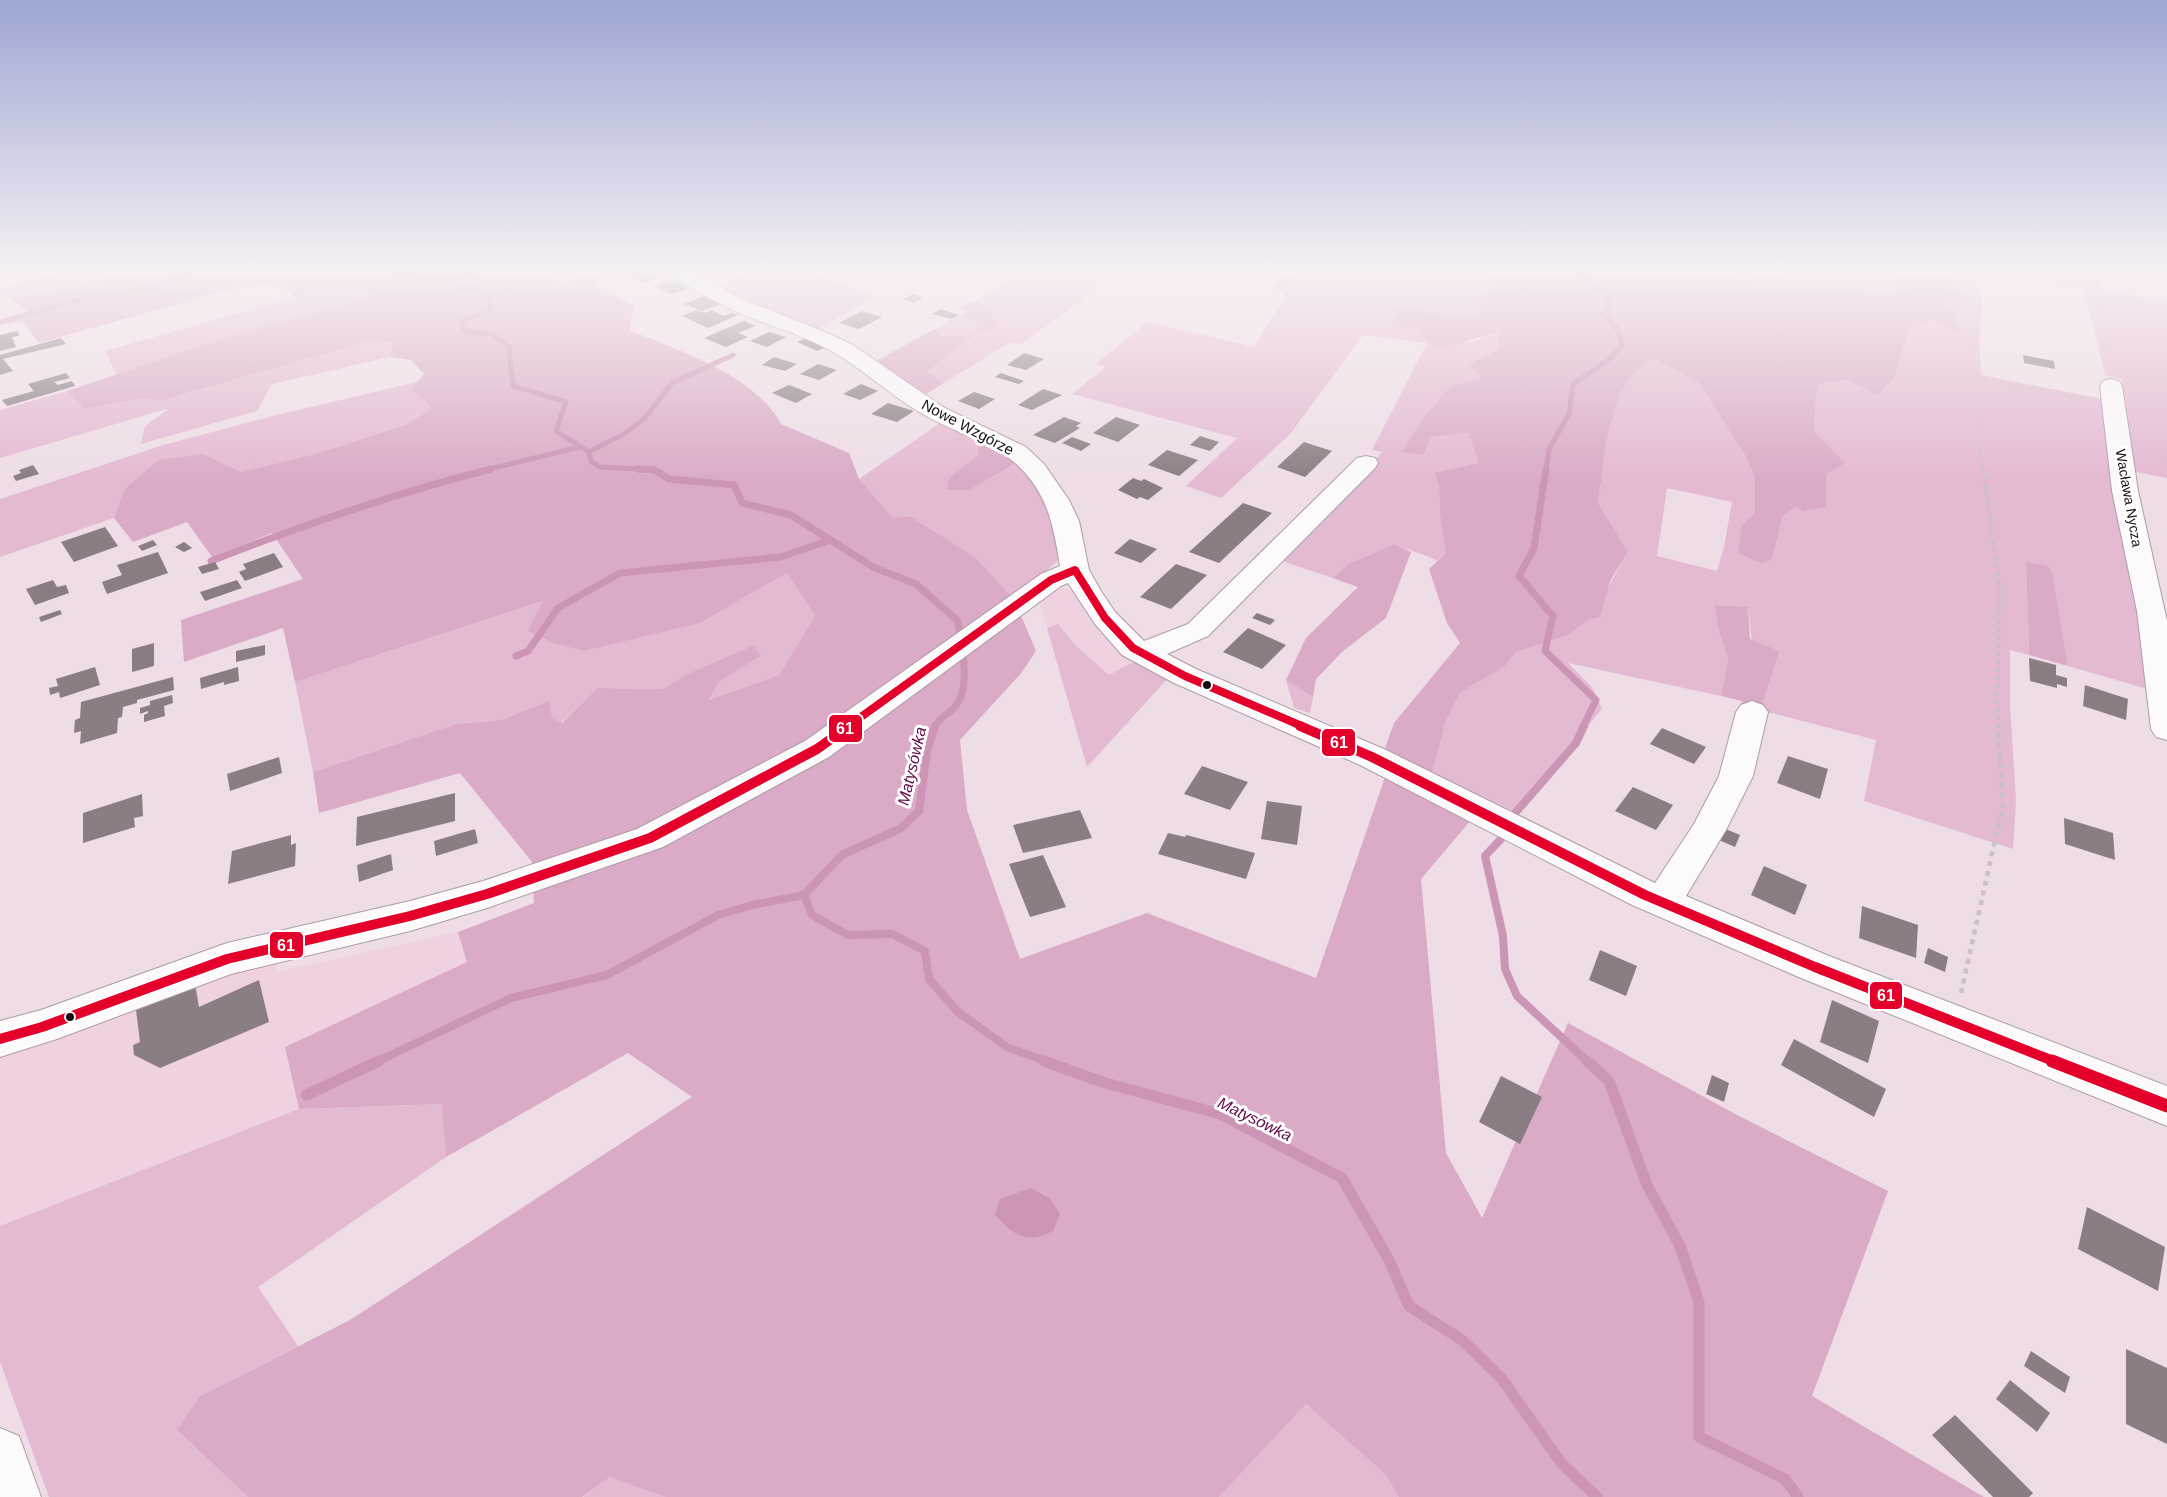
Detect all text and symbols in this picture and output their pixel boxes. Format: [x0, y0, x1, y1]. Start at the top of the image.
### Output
street label: Nowe Wzgórze [919, 396, 1017, 458]
street label: Wacława Nycza [2113, 448, 2146, 548]
unlabelled marker [1201, 679, 1213, 691]
line badge: 61 [828, 714, 863, 743]
text: 61 [836, 720, 854, 737]
water label: Matysówka [895, 725, 929, 807]
line badge: 61 [1321, 728, 1356, 757]
text: 61 [1330, 734, 1348, 751]
line badge: 61 [269, 931, 304, 959]
text: 61 [277, 937, 295, 954]
line badge: 61 [1869, 981, 1903, 1010]
text: 61 [1877, 987, 1895, 1004]
unlabelled marker [64, 1011, 76, 1023]
water label: Matysówka [1215, 1094, 1295, 1144]

